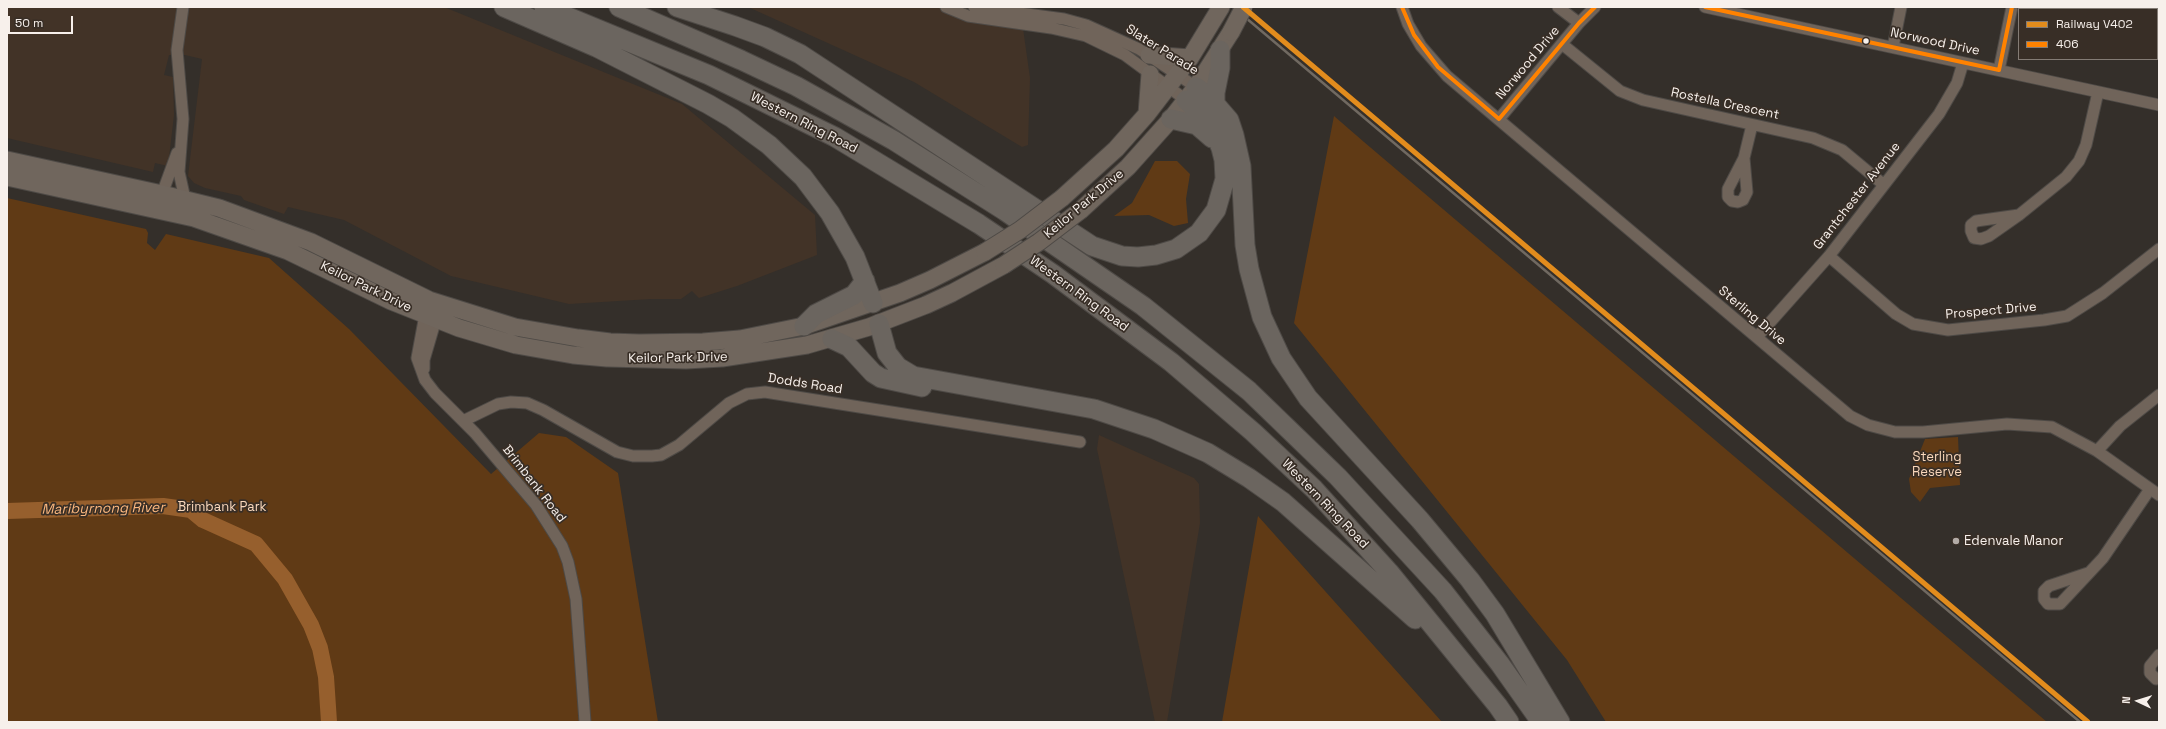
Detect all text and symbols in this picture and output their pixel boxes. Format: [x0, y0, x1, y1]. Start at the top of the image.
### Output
scale bar [10, 8, 75, 34]
legend [2018, 8, 2158, 60]
text: 50 m [15, 15, 43, 31]
text: Railway V402 [2056, 16, 2133, 32]
street label: Slater Parade [1123, 21, 1201, 79]
street label: Norwood Drive [1493, 23, 1563, 103]
street label: Norwood Drive [1889, 25, 1981, 59]
unlabelled marker [1861, 36, 1871, 46]
text: 406 [2056, 36, 2079, 52]
street label: Rostella Crescent [1669, 85, 1781, 123]
street label: Western Ring Road [748, 89, 860, 157]
street label: Grantchester Avenue [1810, 139, 1904, 253]
street label: Keilor Park Drive [1041, 166, 1127, 242]
street label: Western Ring Road [1027, 253, 1131, 335]
street label: Keilor Park Drive [318, 258, 414, 316]
street label: Sterling Drive [1715, 283, 1789, 349]
street label: Prospect Drive [1945, 299, 2037, 323]
street label: Keilor Park Drive [628, 349, 728, 367]
street label: Dodds Road [766, 370, 844, 398]
street label: Brimbank Road [499, 442, 569, 526]
park label: Sterling Reserve [1912, 449, 1962, 480]
street label: Western Ring Road [1278, 456, 1372, 552]
park label: Brimbank Park [177, 499, 267, 515]
water label: Maribyrnong River [41, 500, 165, 518]
place label: Edenvale Manor [1964, 533, 2063, 549]
marker: Edenvale Manor [1951, 536, 1961, 546]
north arrow [2118, 681, 2158, 721]
text: N [2119, 696, 2133, 704]

